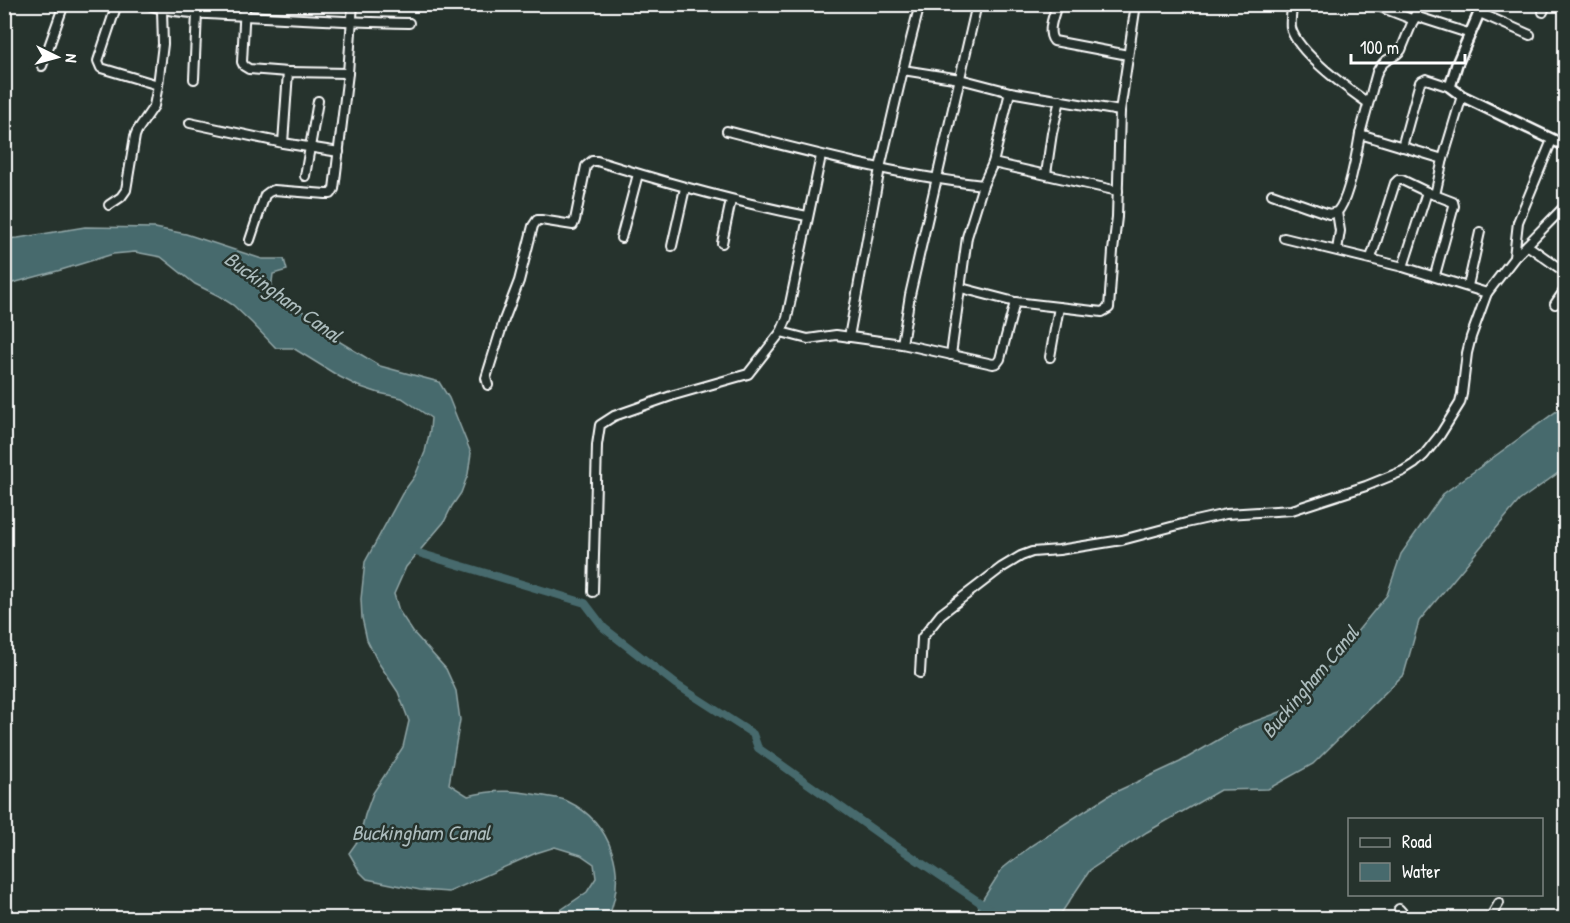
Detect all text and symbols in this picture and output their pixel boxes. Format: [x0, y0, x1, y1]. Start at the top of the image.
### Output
north arrow [27, 27, 87, 87]
scale bar [1351, 27, 1465, 65]
text: 100 m [1360, 35, 1399, 60]
text: N [61, 53, 83, 64]
water label: Buckingham Canal [219, 244, 349, 350]
water label: Buckingham Canal [1254, 618, 1366, 744]
water label: Buckingham Canal [352, 818, 492, 847]
legend [1348, 818, 1543, 896]
text: Road [1402, 829, 1432, 854]
text: Water [1402, 859, 1440, 884]

